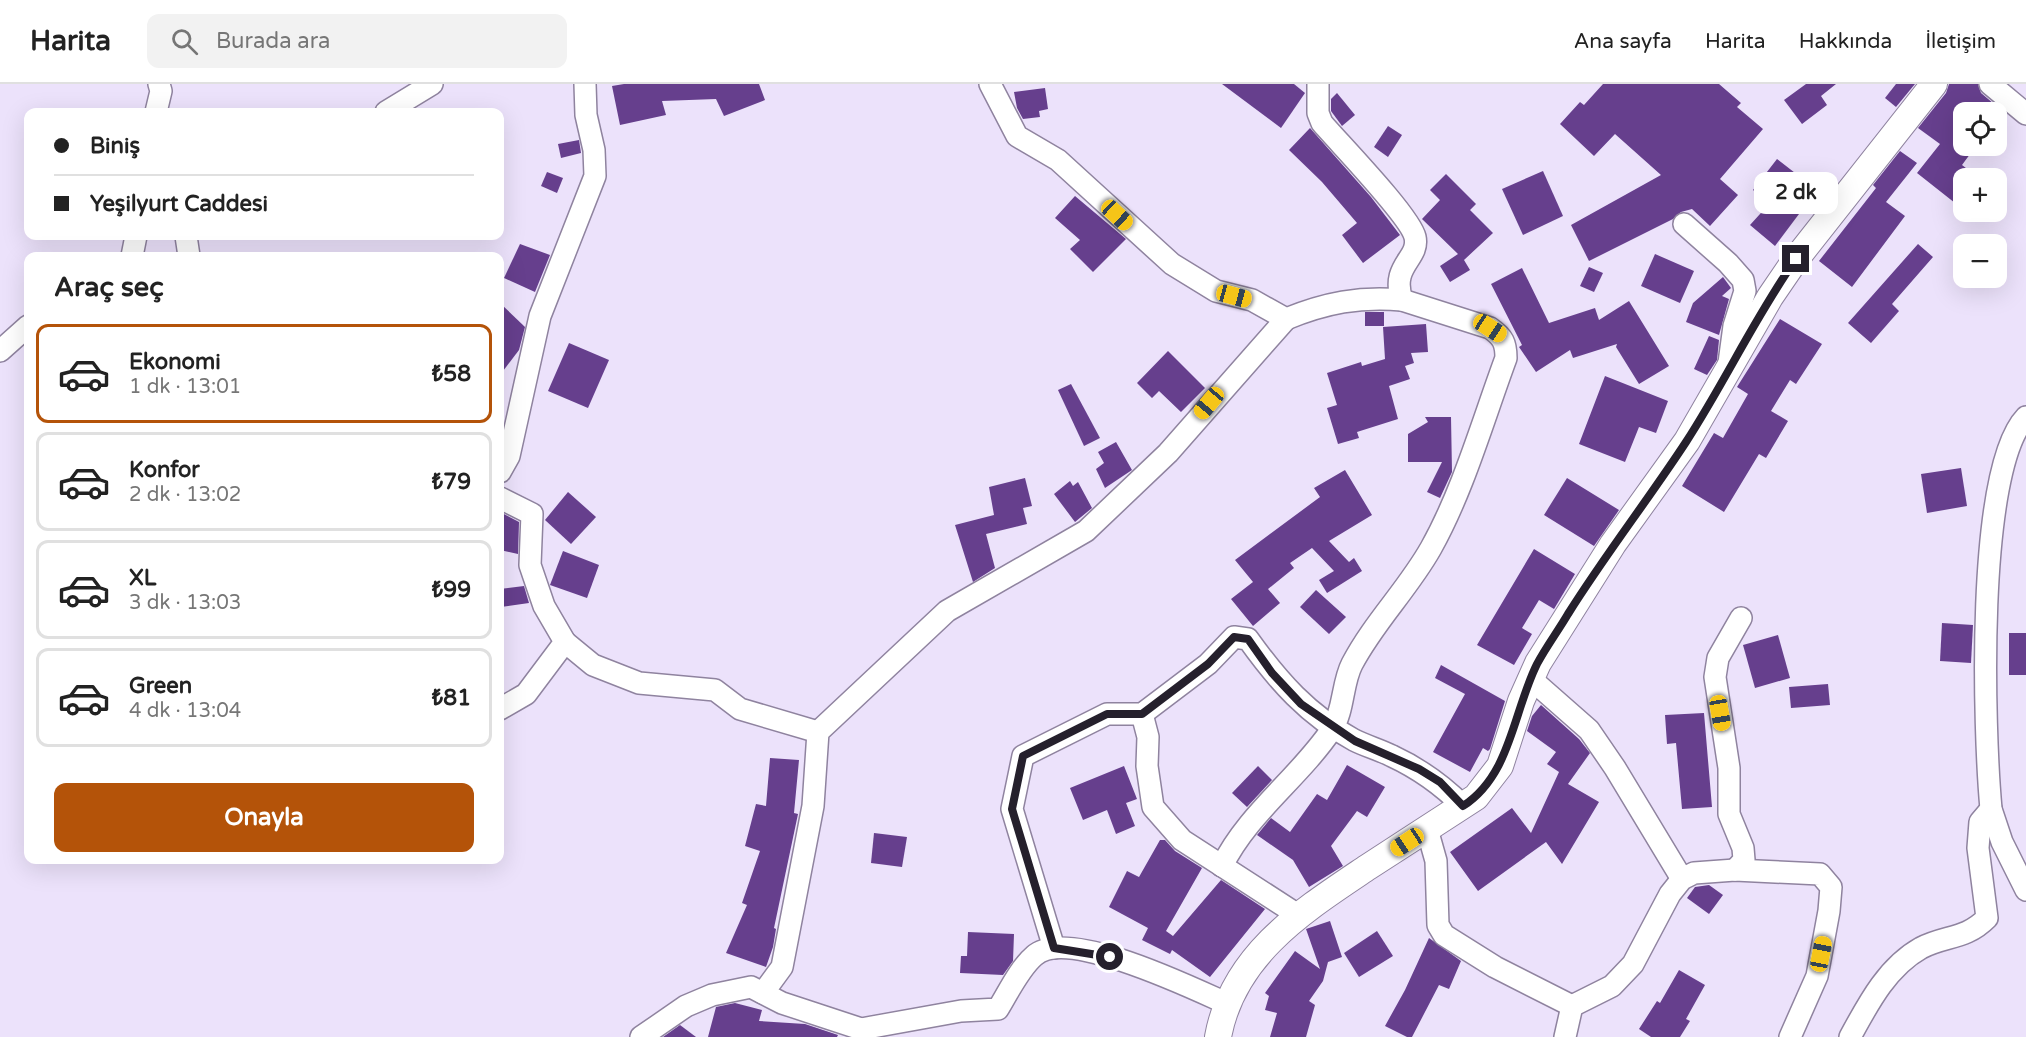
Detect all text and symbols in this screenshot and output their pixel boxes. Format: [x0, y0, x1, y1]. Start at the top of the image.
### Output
search box [147, 14, 567, 68]
text: Harita [30, 24, 111, 58]
icon: search [168, 25, 201, 58]
text: Burada ara [216, 28, 330, 54]
text: Ana sayfa [1574, 29, 1672, 54]
text: Harita [1705, 29, 1766, 54]
text: Hakkında [1799, 29, 1892, 54]
text: İletişim [1925, 29, 1996, 54]
map controls [1953, 102, 2007, 288]
button: locate [1953, 102, 2007, 156]
text: Biniş [90, 133, 140, 159]
button: + [1953, 168, 2007, 222]
callout: 2 dk [1754, 172, 1838, 214]
text: 2 dk [1775, 181, 1817, 205]
text: Yeşilyurt Caddesi [90, 191, 268, 217]
car [1098, 196, 1136, 234]
button: − [1953, 234, 2007, 288]
route end [1782, 245, 1809, 272]
text: Araç seç [54, 271, 164, 304]
car [1214, 283, 1254, 309]
car [1470, 311, 1510, 345]
icon: car [57, 347, 111, 401]
text: Ekonomi [129, 349, 221, 375]
text: ₺58 [432, 361, 471, 387]
text: 1 dk · 13:01 [129, 375, 241, 399]
car [1191, 383, 1227, 423]
icon: car [57, 455, 111, 509]
text: Konfor [129, 457, 200, 483]
text: ₺79 [432, 469, 471, 495]
text: 2 dk · 13:02 [129, 483, 241, 507]
icon: car [57, 563, 111, 617]
text: XL [129, 565, 156, 591]
text: ₺99 [432, 577, 471, 603]
text: 3 dk · 13:03 [129, 591, 241, 615]
icon: car [57, 671, 111, 725]
text: Green [129, 673, 192, 699]
text: ₺81 [432, 685, 471, 711]
car [1708, 694, 1732, 732]
text: 4 dk · 13:04 [129, 699, 241, 723]
button: Onayla [54, 783, 474, 852]
car [1387, 825, 1427, 859]
car [1809, 935, 1833, 973]
route start [1096, 943, 1123, 970]

